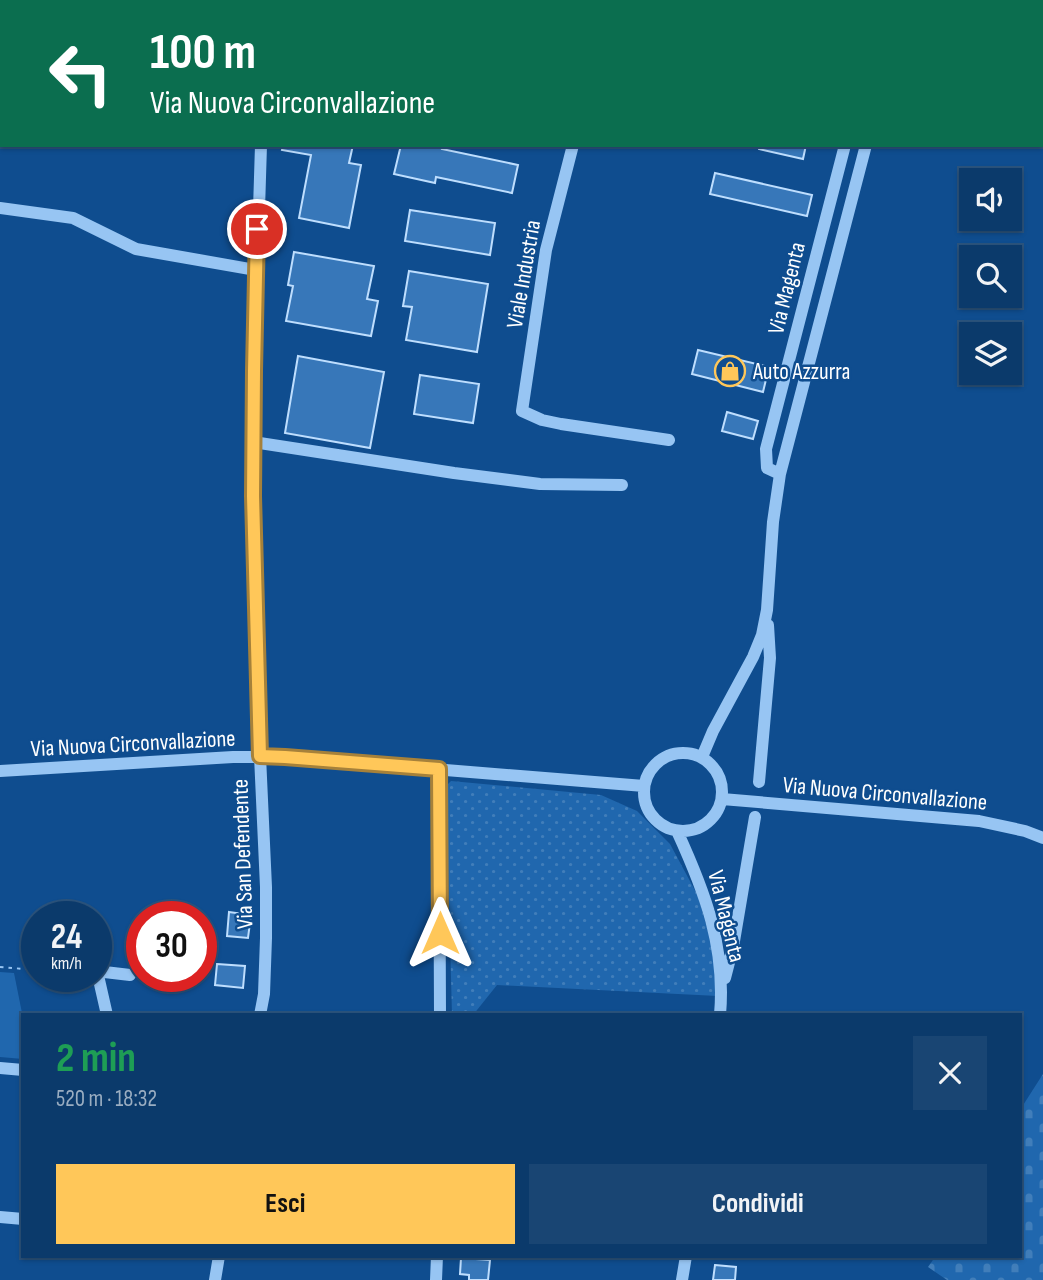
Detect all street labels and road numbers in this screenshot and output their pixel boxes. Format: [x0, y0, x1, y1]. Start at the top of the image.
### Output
street label: Viale Industria [501, 218, 547, 330]
street label: Via Magenta [762, 239, 812, 337]
street label: Via Nuova Circonvallazione [30, 725, 236, 763]
street label: Via Nuova Circonvallazione [782, 771, 988, 817]
street label: Via San Defendente [226, 778, 260, 929]
street label: Via Magenta [701, 867, 751, 965]

